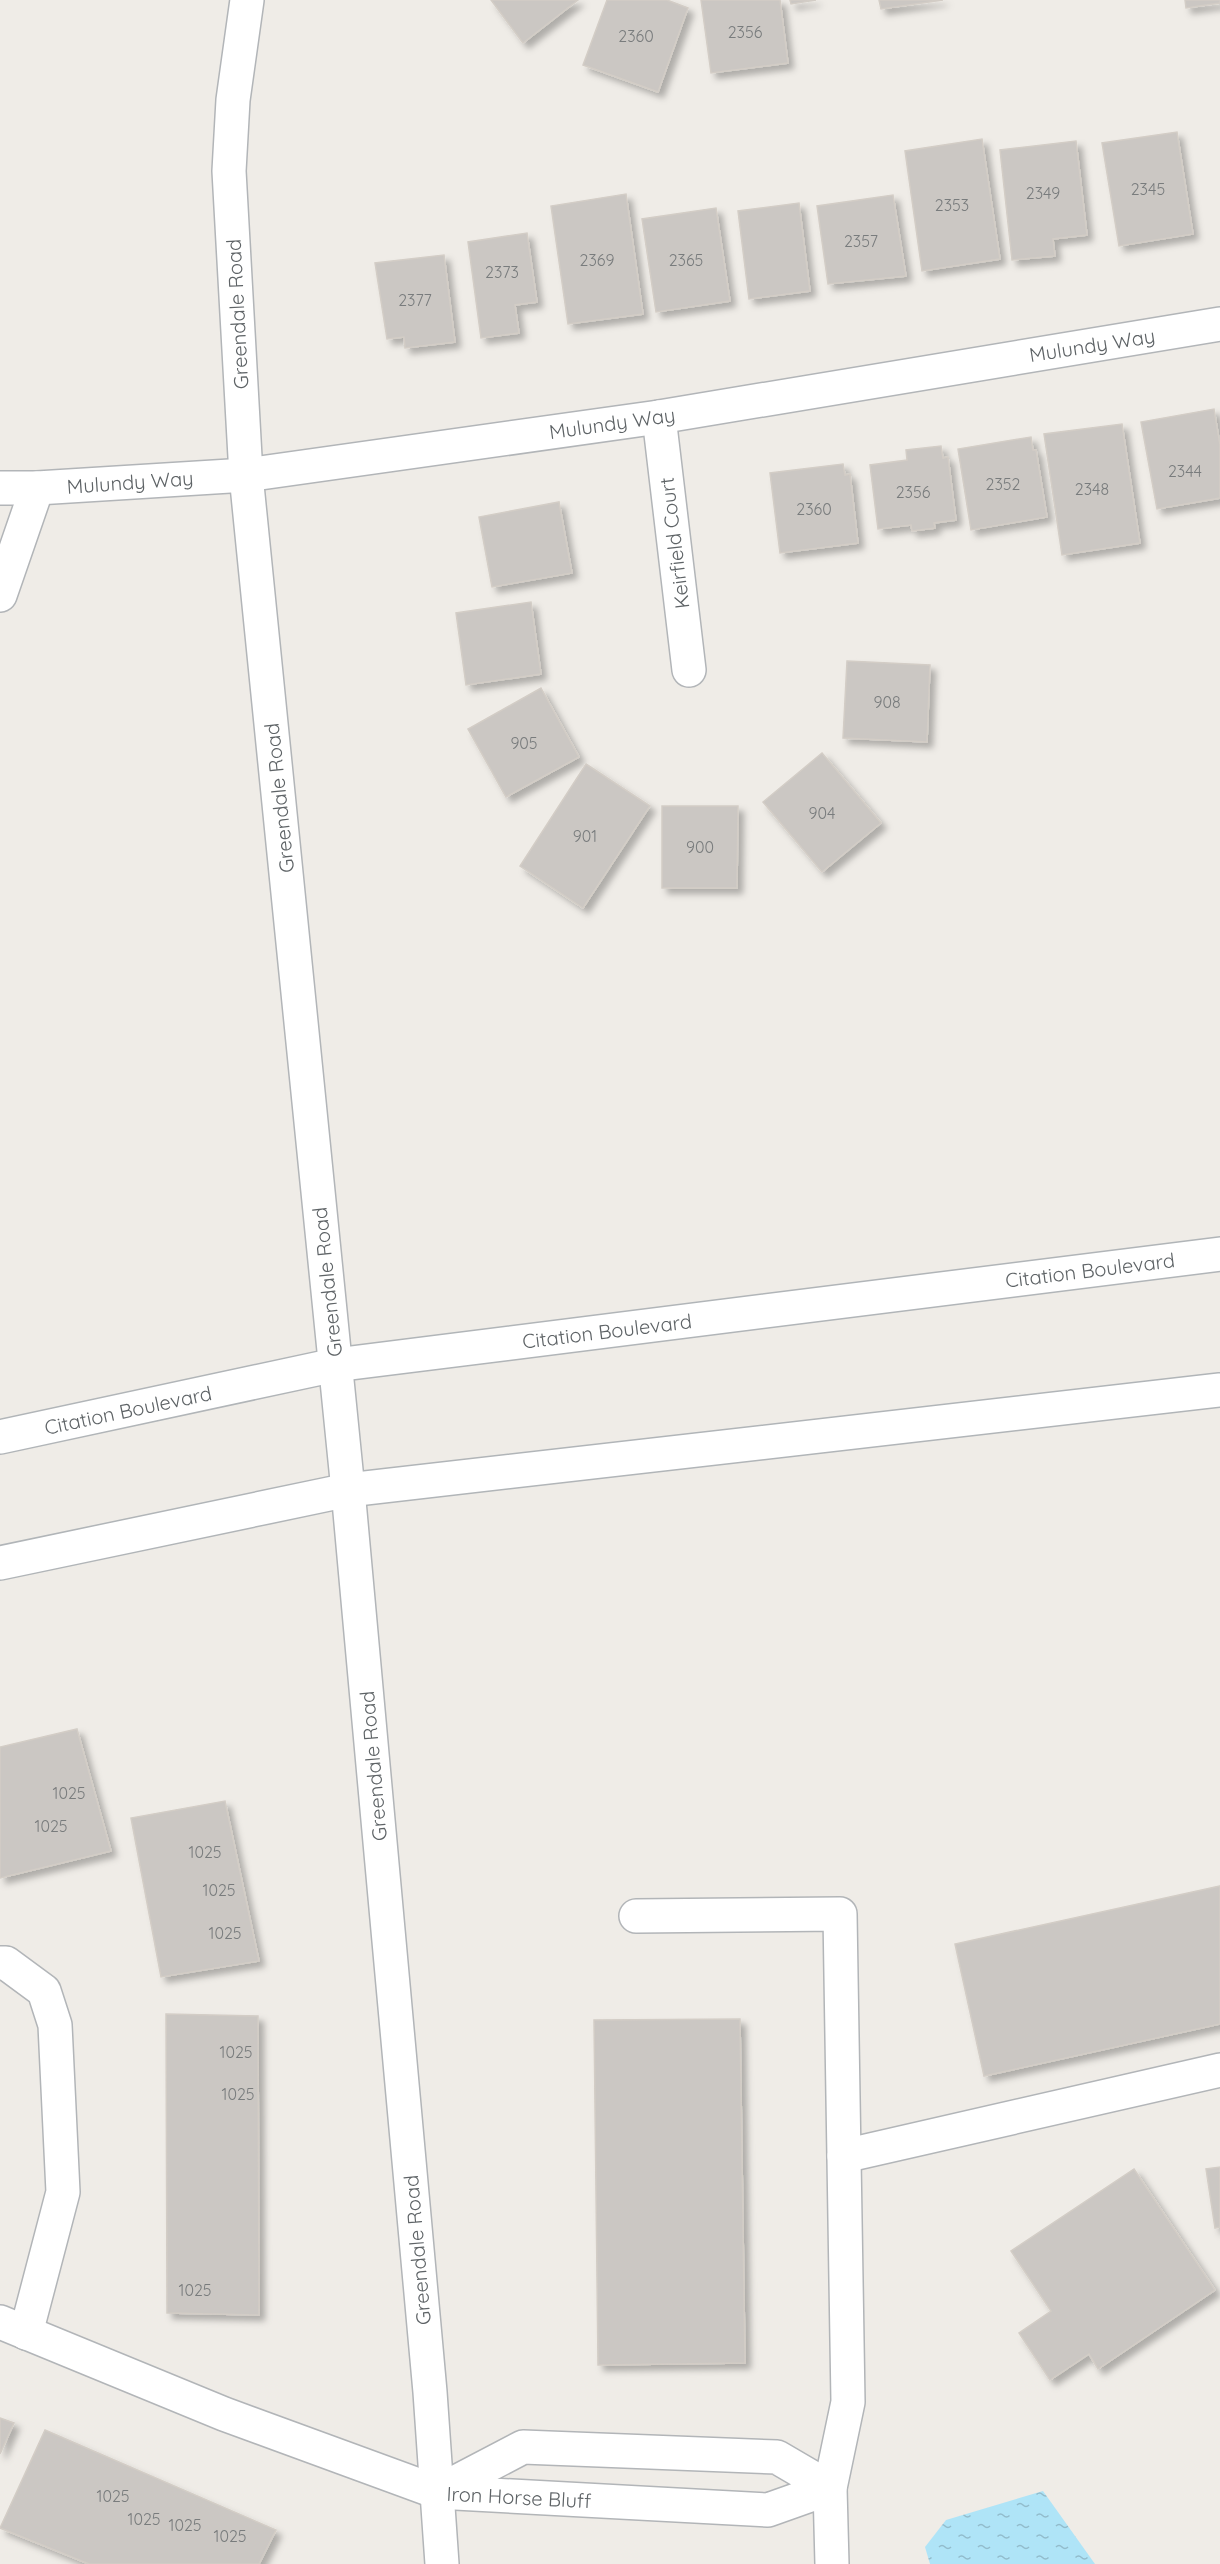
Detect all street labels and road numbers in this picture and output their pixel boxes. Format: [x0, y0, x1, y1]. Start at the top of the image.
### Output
street label: Greendale Road [221, 238, 253, 390]
street label: Mulundy Way [1027, 323, 1157, 367]
street label: Mulundy Way [547, 402, 677, 444]
street label: Mulundy Way [66, 465, 194, 499]
street label: Keirfield Court [654, 476, 694, 610]
street label: Greendale Road [259, 722, 299, 874]
street label: Greendale Road [307, 1206, 347, 1358]
street label: Citation Boulevard [1004, 1247, 1176, 1293]
street label: Citation Boulevard [521, 1308, 693, 1354]
street label: Citation Boulevard [42, 1380, 214, 1440]
street label: Greendale Road [354, 1690, 392, 1842]
street label: Greendale Road [398, 2174, 436, 2326]
street label: Iron Horse Bluff [446, 2481, 592, 2513]

